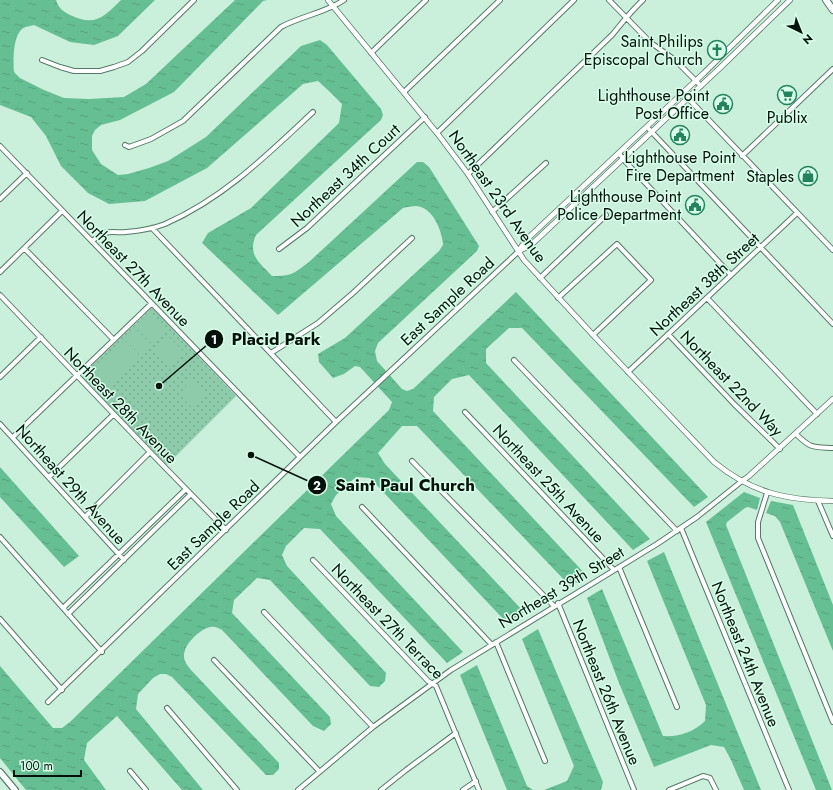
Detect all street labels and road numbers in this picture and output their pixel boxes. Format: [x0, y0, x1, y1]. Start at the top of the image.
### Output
street label: Northeast 34th Court [285, 118, 405, 232]
street label: Northeast 23rd Avenue [443, 125, 552, 267]
street label: Northeast 27th Avenue [72, 205, 195, 332]
street label: Northeast 38th Street [644, 227, 764, 341]
street label: East Sample Road [395, 252, 499, 351]
street label: Northeast 22nd Way [675, 325, 789, 442]
street label: Northeast 28th Avenue [59, 342, 183, 469]
street label: Northeast 29th Avenue [10, 419, 131, 550]
street label: Northeast 25th Avenue [487, 419, 610, 548]
street label: East Sample Road [162, 475, 265, 576]
street label: Northeast 39th Street [494, 541, 629, 634]
street label: Northeast 27th Terrace [326, 558, 449, 684]
street label: Northeast 24th Avenue [706, 578, 785, 730]
street label: Northeast 26th Avenue [567, 616, 646, 768]

